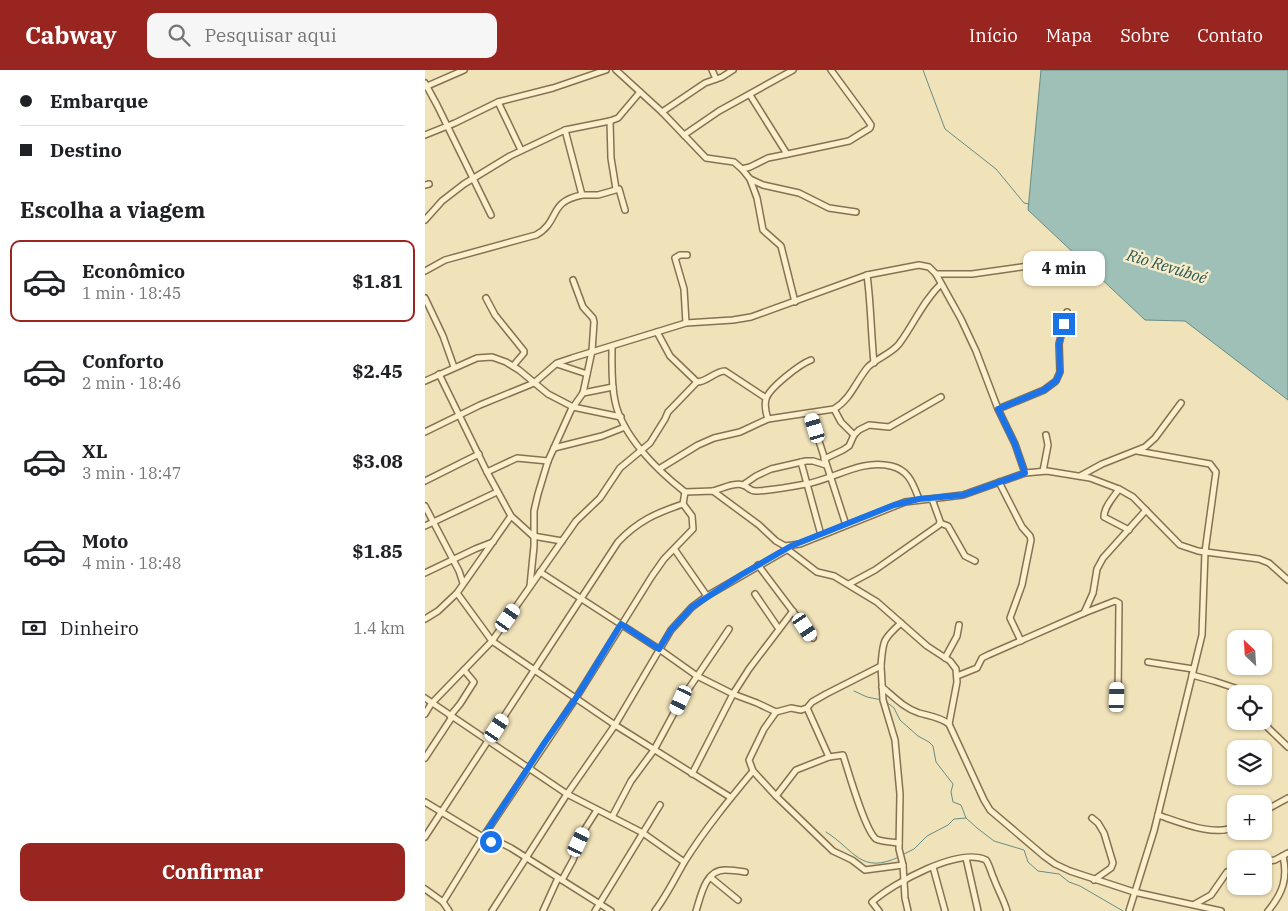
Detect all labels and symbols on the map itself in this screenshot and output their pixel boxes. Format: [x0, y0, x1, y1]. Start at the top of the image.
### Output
water label: Rio Revúboé [1124, 244, 1210, 288]
callout: 4 min [1023, 252, 1105, 286]
route end [1053, 313, 1075, 335]
car [803, 411, 826, 445]
car [493, 601, 522, 635]
car [790, 610, 819, 644]
north arrow [1227, 630, 1273, 675]
car [1108, 682, 1125, 712]
car [667, 683, 694, 717]
car [482, 711, 511, 745]
car [565, 825, 592, 859]
route start [480, 831, 502, 853]

